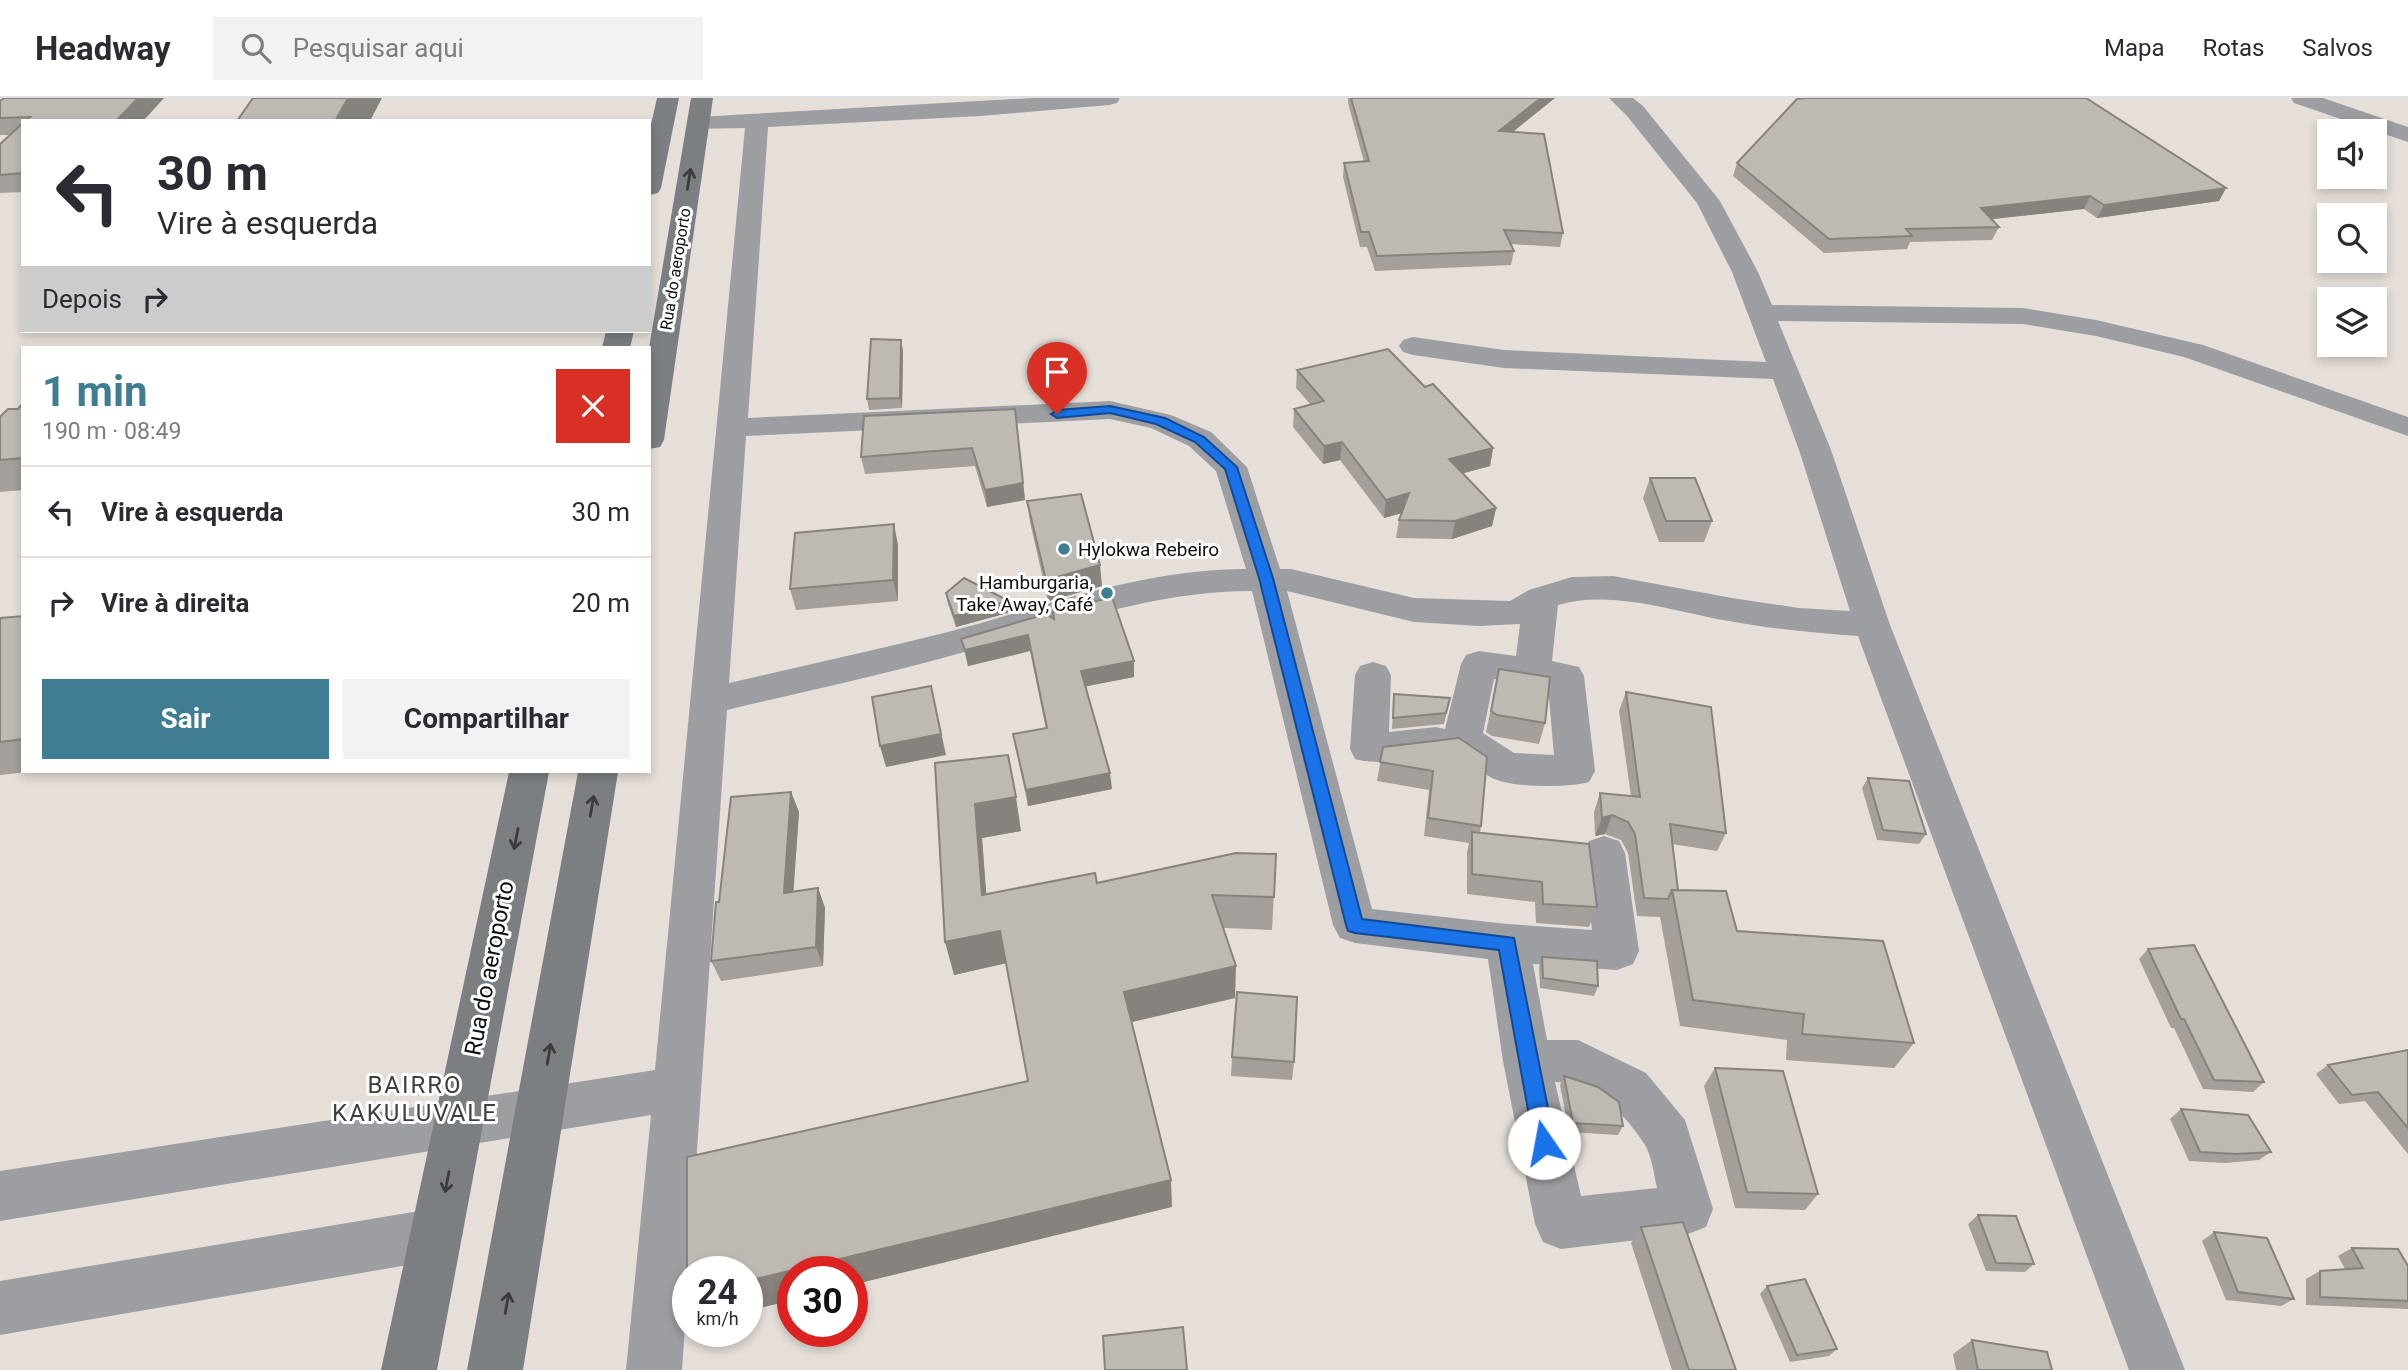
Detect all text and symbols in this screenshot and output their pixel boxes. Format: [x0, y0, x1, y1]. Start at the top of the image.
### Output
search box [213, 17, 703, 80]
text: Headway [35, 29, 171, 68]
icon: search [237, 29, 275, 67]
text: Pesquisar aqui [293, 33, 464, 63]
text: Mapa [2104, 34, 2165, 62]
text: Rotas [2203, 34, 2264, 62]
text: Salvos [2302, 34, 2373, 62]
map controls [2317, 119, 2387, 357]
button: sound [2317, 119, 2387, 189]
text: 30 m [157, 145, 268, 202]
icon: left [42, 147, 133, 238]
one-way arrow [683, 168, 696, 191]
button: search [2317, 203, 2387, 273]
text: Vire à esquerda [157, 204, 378, 242]
street label: Rua do aeroporto [656, 207, 695, 331]
icon: right [136, 280, 174, 318]
text: Depois [42, 284, 122, 314]
button: layers [2317, 287, 2387, 357]
pin [1027, 342, 1087, 414]
icon: arrive [1038, 353, 1076, 391]
text: 1 min [42, 367, 148, 416]
button: close [556, 369, 630, 443]
text: 190 m · 08:49 [42, 418, 181, 445]
icon: left [42, 493, 80, 531]
text: Vire à esquerda [101, 497, 284, 527]
text: 30 m [572, 497, 630, 527]
place label: Hylokwa Rebeiro [1078, 538, 1219, 561]
marker: Hylokwa Rebeiro [1056, 541, 1072, 557]
place label: Hamburgaria, Take Away, Café [956, 571, 1093, 616]
icon: right [42, 584, 80, 622]
marker: Hamburgaria, Take Away, Café [1099, 585, 1115, 601]
text: Vire à direita [101, 588, 249, 618]
text: 20 m [572, 588, 630, 618]
button: Sair [42, 679, 329, 759]
button: Compartilhar [343, 679, 630, 759]
one-way arrow [586, 795, 599, 818]
one-way arrow [508, 827, 522, 850]
street label: Rua do aeroporto [459, 879, 520, 1058]
one-way arrow [543, 1043, 556, 1066]
district label: BAIRRO KAKULUVALE [332, 1071, 498, 1127]
position arrow [1507, 1106, 1581, 1180]
one-way arrow [439, 1170, 453, 1193]
speed limit sign: 30 [777, 1256, 868, 1347]
text: 24 [697, 1272, 738, 1313]
one-way arrow [501, 1292, 514, 1315]
text: km/h [696, 1308, 739, 1329]

